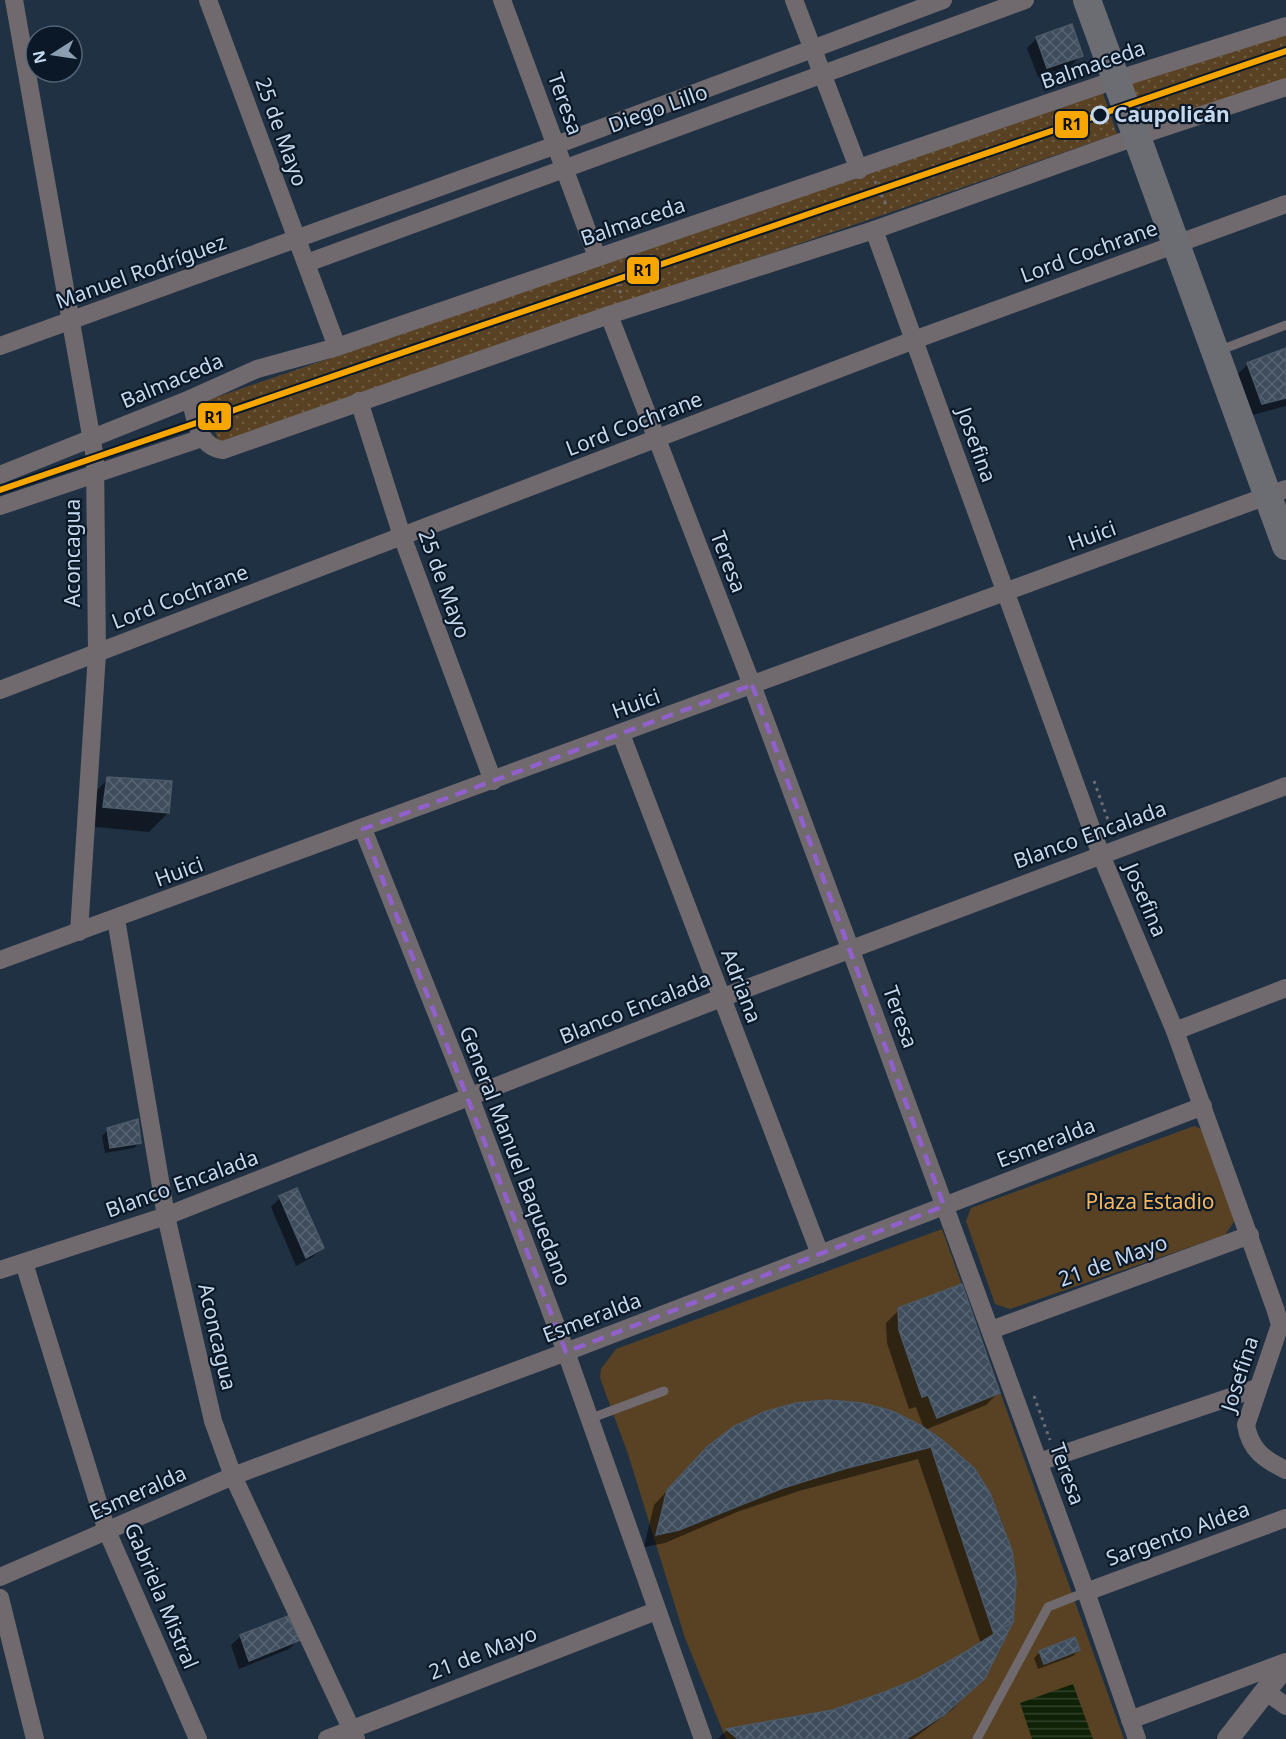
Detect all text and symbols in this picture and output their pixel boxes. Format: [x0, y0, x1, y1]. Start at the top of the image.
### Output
north arrow [24, 24, 84, 84]
street label: Balmaceda [1037, 33, 1149, 95]
text: N [27, 48, 51, 66]
street label: Teresa [542, 69, 590, 139]
street label: 25 de Mayo [249, 73, 315, 190]
street label: Diego Lillo [604, 77, 711, 139]
place label: Caupolicán [1114, 100, 1230, 128]
marker: Caupolicán [1091, 106, 1109, 124]
line badge: R1 [1054, 110, 1089, 139]
text: R1 [1062, 113, 1082, 135]
street label: Balmaceda [577, 190, 689, 252]
street label: Lord Cochrane [1016, 213, 1161, 289]
street label: Manuel Rodríguez [51, 227, 230, 315]
line badge: R1 [626, 256, 660, 285]
text: R1 [633, 259, 653, 281]
street label: Balmaceda [116, 346, 227, 414]
street label: Lord Cochrane [561, 384, 706, 462]
street label: Josefina [950, 401, 1003, 486]
line badge: R1 [197, 402, 232, 431]
text: R1 [204, 406, 224, 428]
street label: Aconcagua [58, 499, 86, 607]
street label: Huici [1064, 513, 1120, 557]
street label: 25 de Mayo [412, 525, 478, 642]
street label: Teresa [704, 527, 753, 597]
street label: Lord Cochrane [107, 557, 252, 635]
street label: Huici [608, 681, 664, 725]
street label: Blanco Encalada [1009, 793, 1170, 875]
street label: Huici [151, 849, 207, 893]
street label: Josefina [1117, 857, 1174, 941]
street label: Adriana [715, 945, 769, 1027]
street label: Blanco Encalada [555, 964, 714, 1050]
street label: Teresa [877, 982, 925, 1052]
street label: General Manuel Baquedano [453, 1022, 578, 1289]
street label: Esmeralda [992, 1110, 1099, 1174]
street label: Blanco Encalada [101, 1142, 262, 1224]
park label: Plaza Estadio [1085, 1187, 1215, 1215]
street label: 21 de Mayo [1054, 1227, 1171, 1293]
street label: Aconcagua [192, 1281, 244, 1393]
street label: Esmeralda [538, 1285, 645, 1349]
street label: Josefina [1213, 1332, 1264, 1417]
street label: Teresa [1044, 1439, 1092, 1509]
street label: Esmeralda [85, 1458, 191, 1526]
street label: Sargento Aldea [1102, 1494, 1253, 1572]
street label: Gabriela Mistral [119, 1518, 205, 1673]
street label: 21 de Mayo [424, 1619, 541, 1686]

